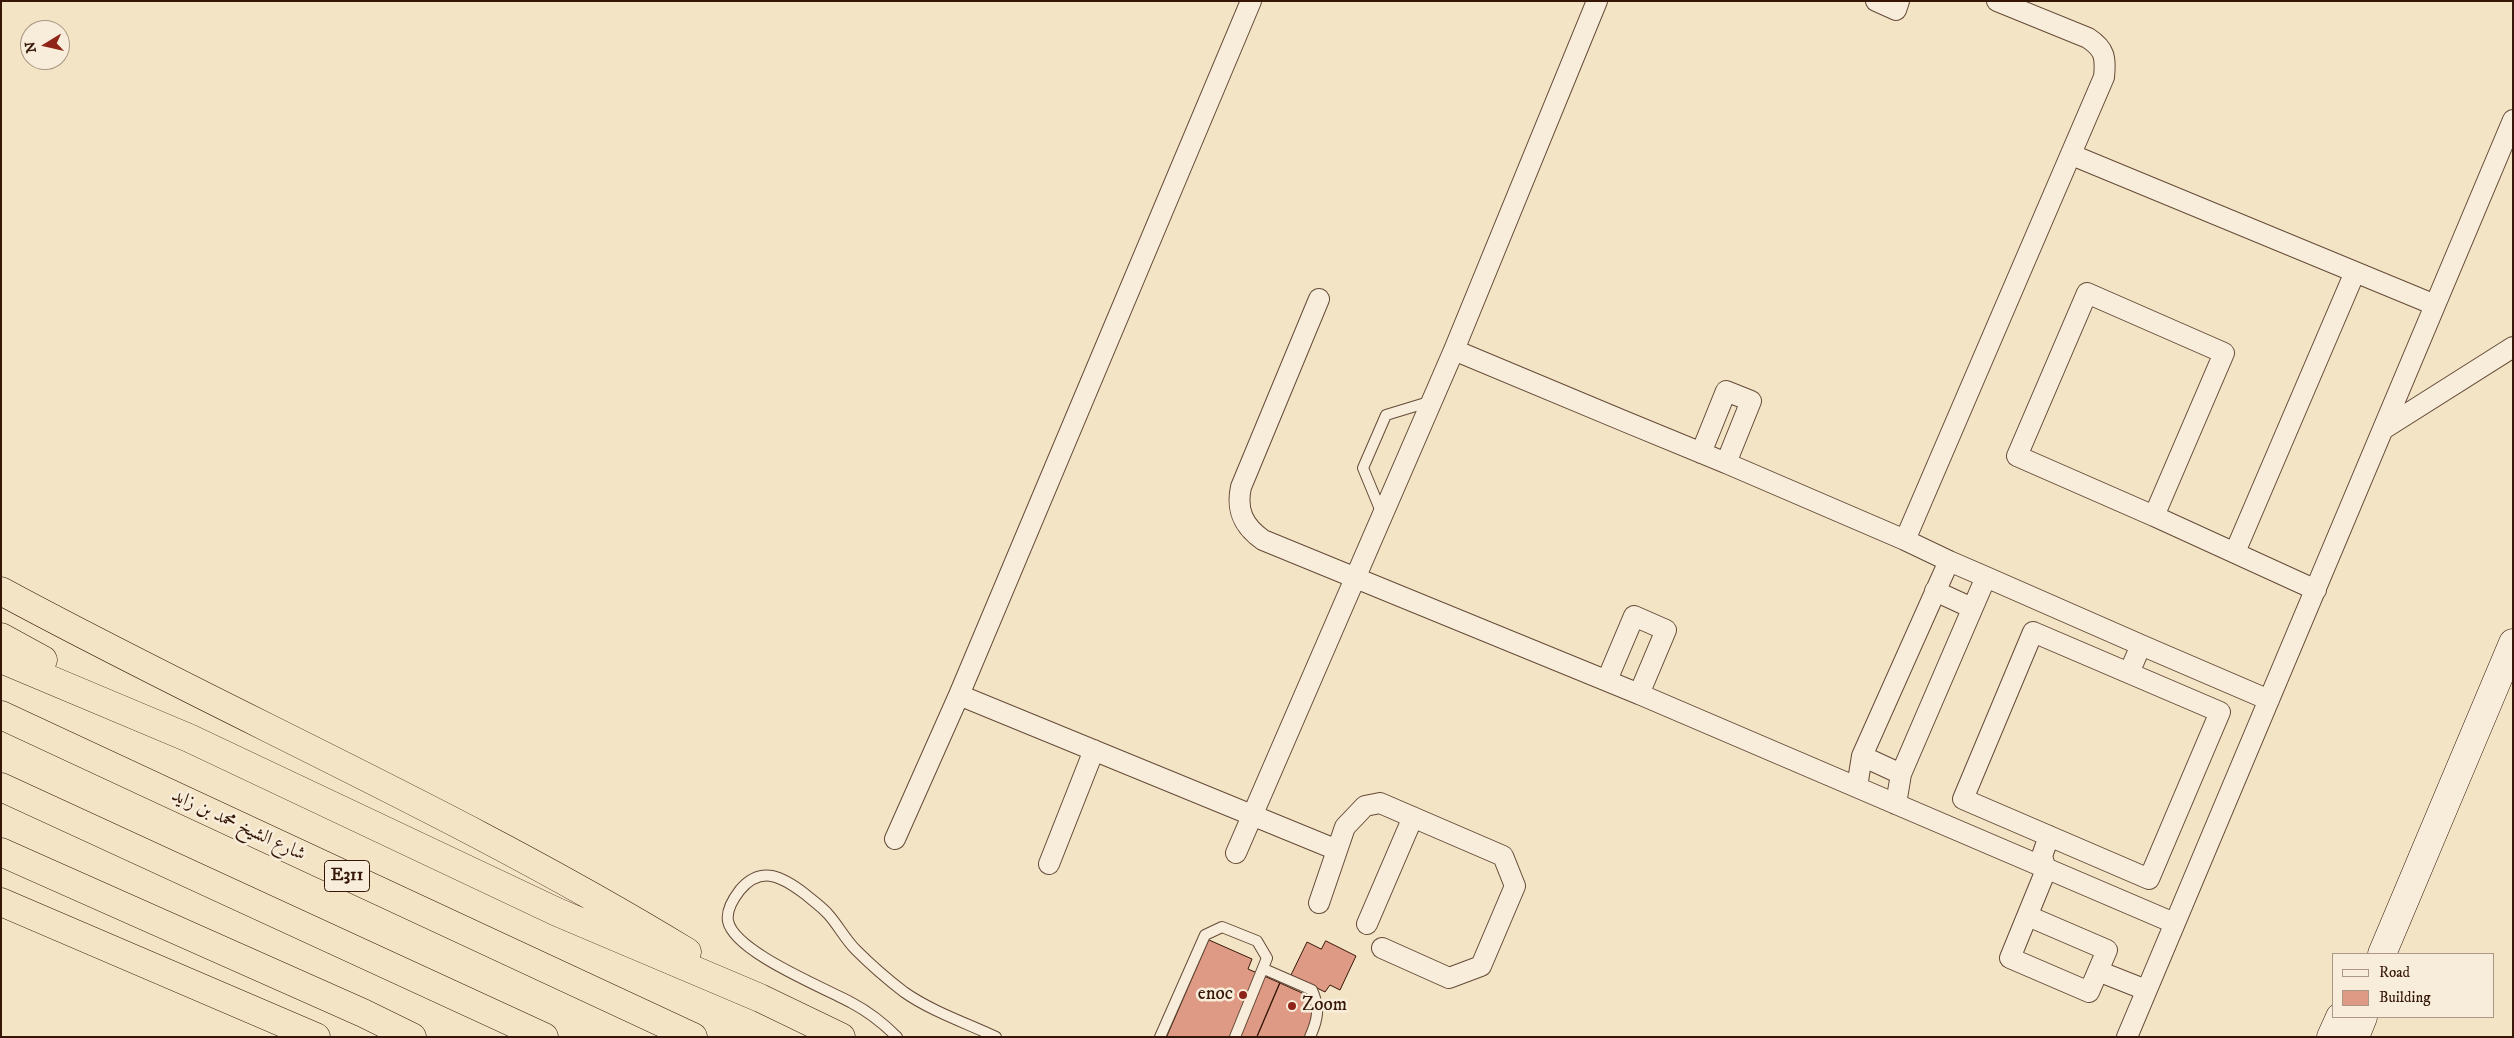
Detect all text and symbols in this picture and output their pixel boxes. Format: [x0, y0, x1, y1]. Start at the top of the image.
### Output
north arrow [20, 20, 70, 70]
text: N [21, 40, 41, 54]
street label: شارع الشيخ محمد بن زايد [167, 785, 309, 867]
road number: E311 [324, 860, 370, 891]
legend [2332, 953, 2494, 1018]
text: Road [2379, 963, 2410, 982]
place label: enoc [1198, 984, 1233, 1006]
text: Building [2379, 988, 2431, 1007]
marker: enoc [1237, 989, 1249, 1001]
place label: Zoom [1302, 995, 1347, 1017]
marker: Zoom [1286, 1000, 1298, 1012]

